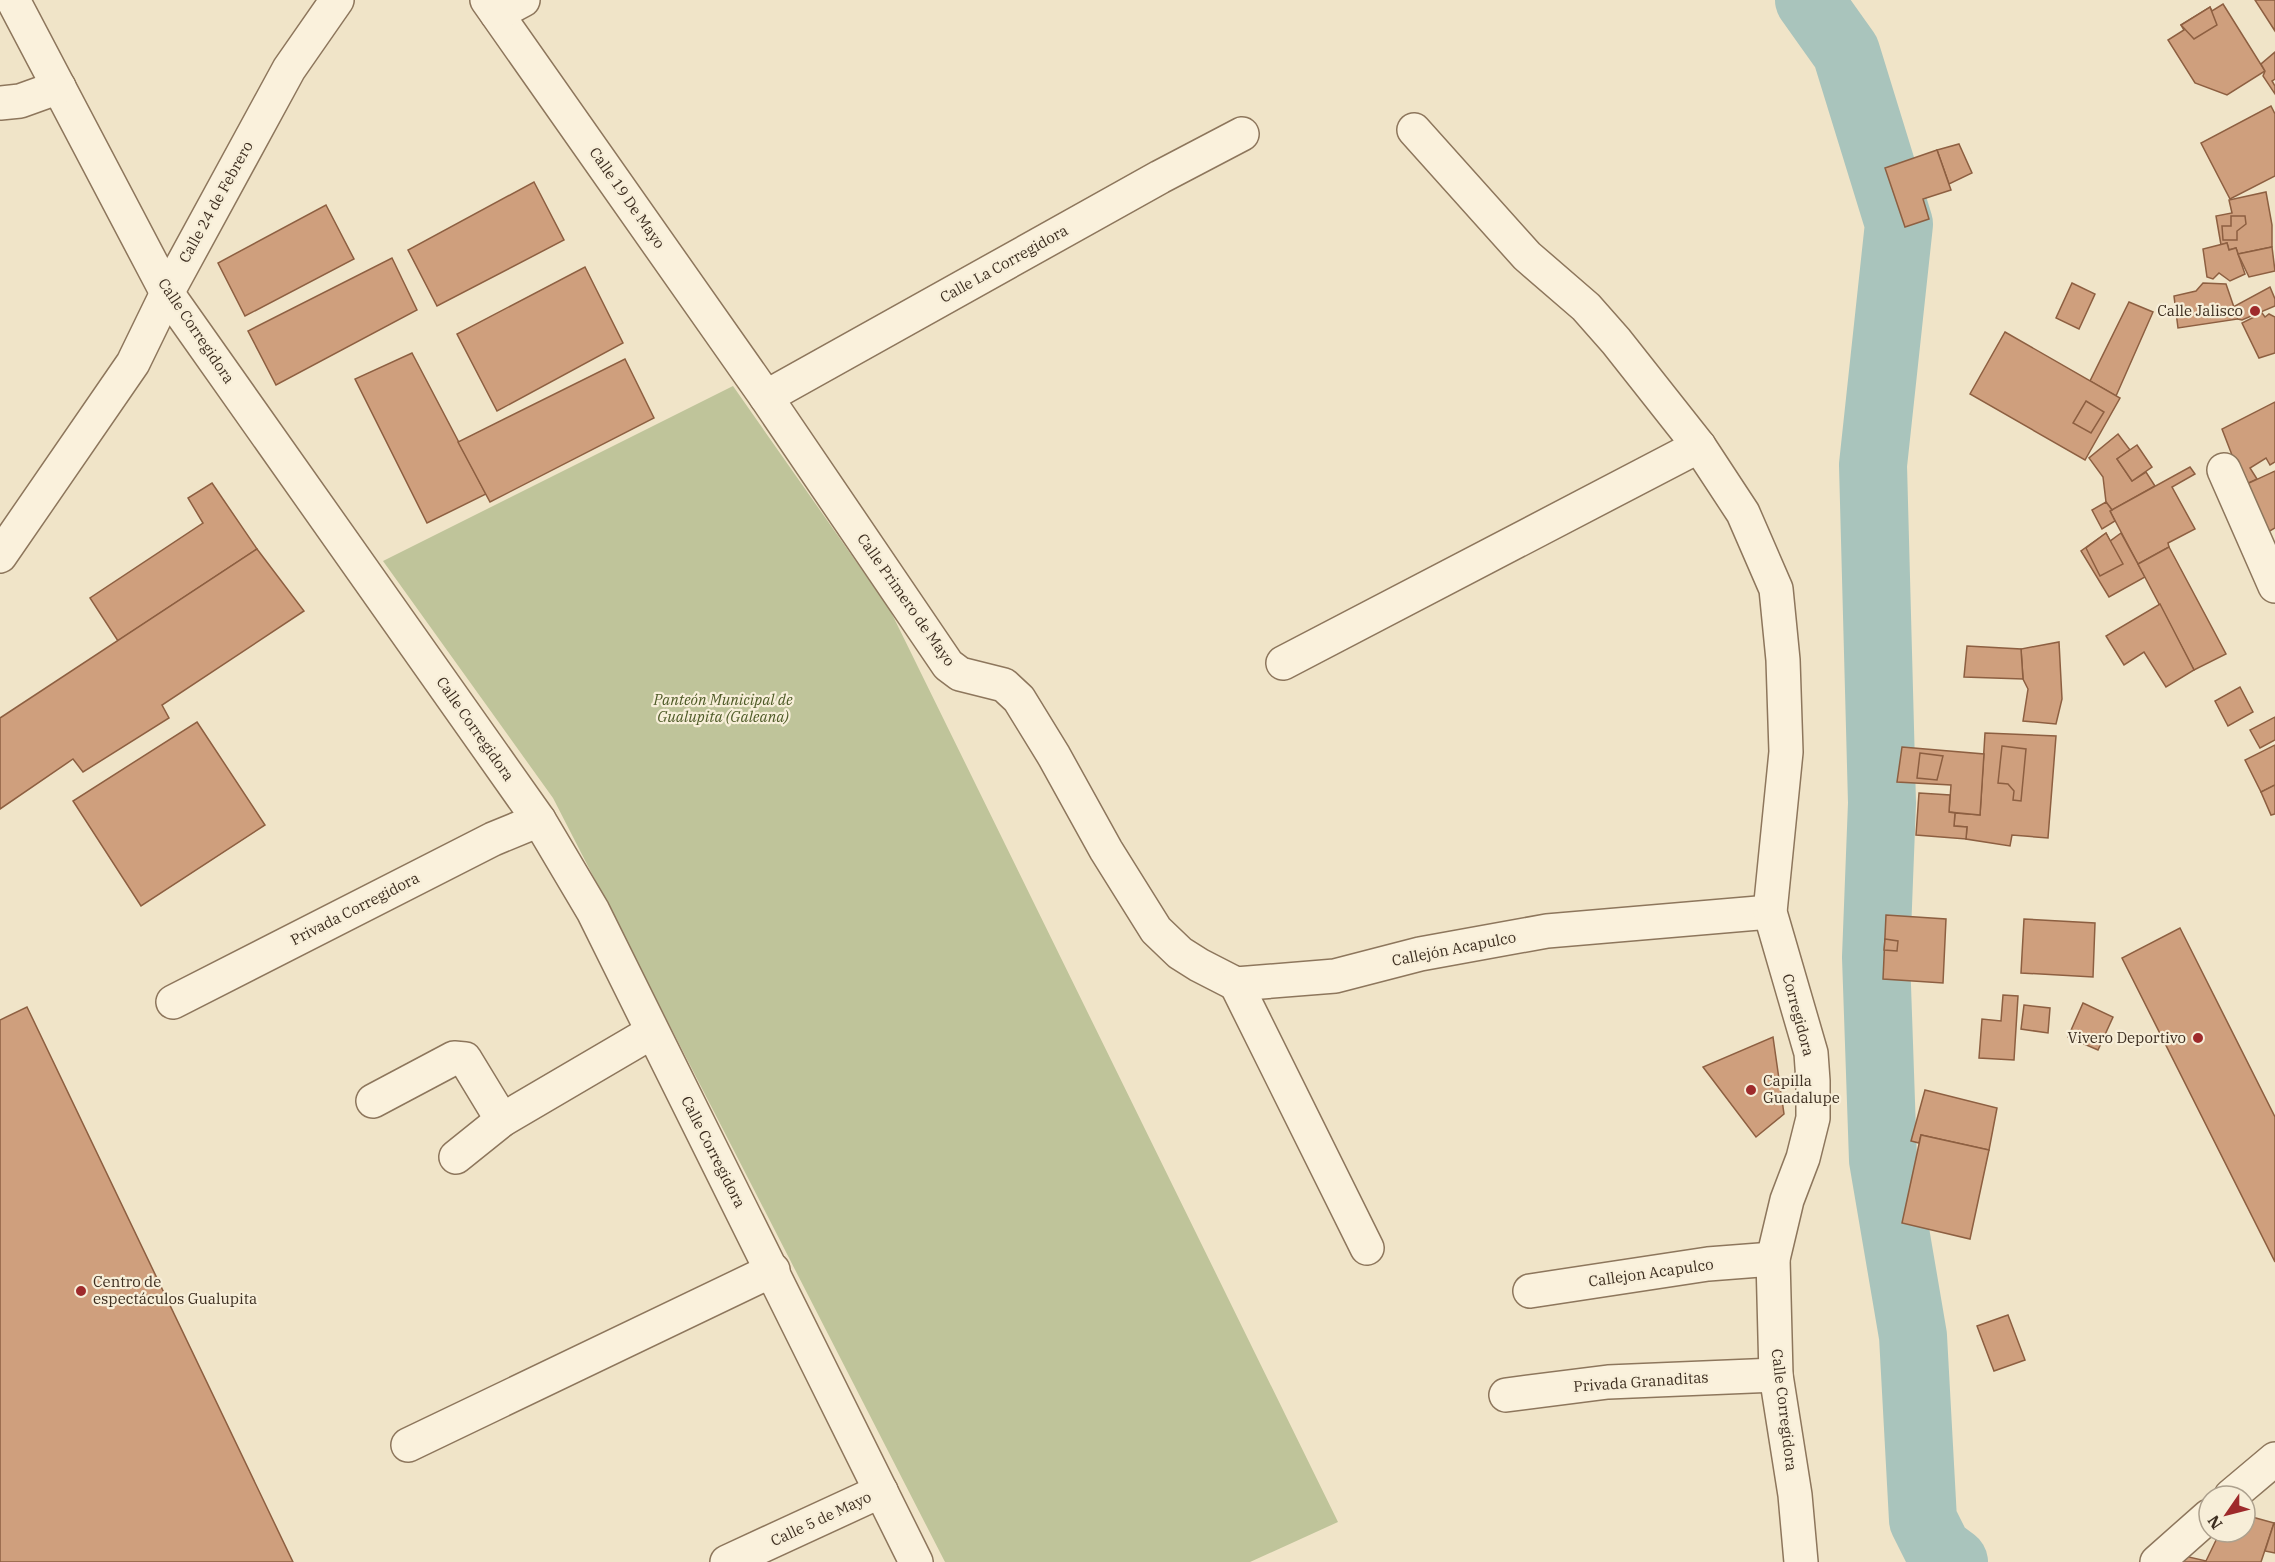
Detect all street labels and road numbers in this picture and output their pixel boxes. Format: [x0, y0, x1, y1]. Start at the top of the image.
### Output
street label: Calle 24 de Febrero [174, 138, 257, 266]
street label: Calle 19 De Mayo [585, 143, 669, 252]
street label: Calle La Corregidora [936, 220, 1071, 307]
street label: Calle Corregidora [154, 274, 239, 387]
street label: Calle Primero de Mayo [853, 530, 959, 670]
street label: Calle Corregidora [432, 673, 518, 785]
street label: Privada Corregidora [287, 868, 422, 949]
street label: Callejón Acapulco [1390, 927, 1518, 970]
street label: Corregidora [1778, 972, 1819, 1058]
street label: Calle Corregidora [677, 1093, 750, 1211]
street label: Callejon Acapulco [1587, 1254, 1715, 1291]
street label: Calle Corregidora [1768, 1348, 1801, 1472]
street label: Privada Granaditas [1573, 1367, 1709, 1396]
street label: Calle 5 de Mayo [767, 1487, 874, 1550]

